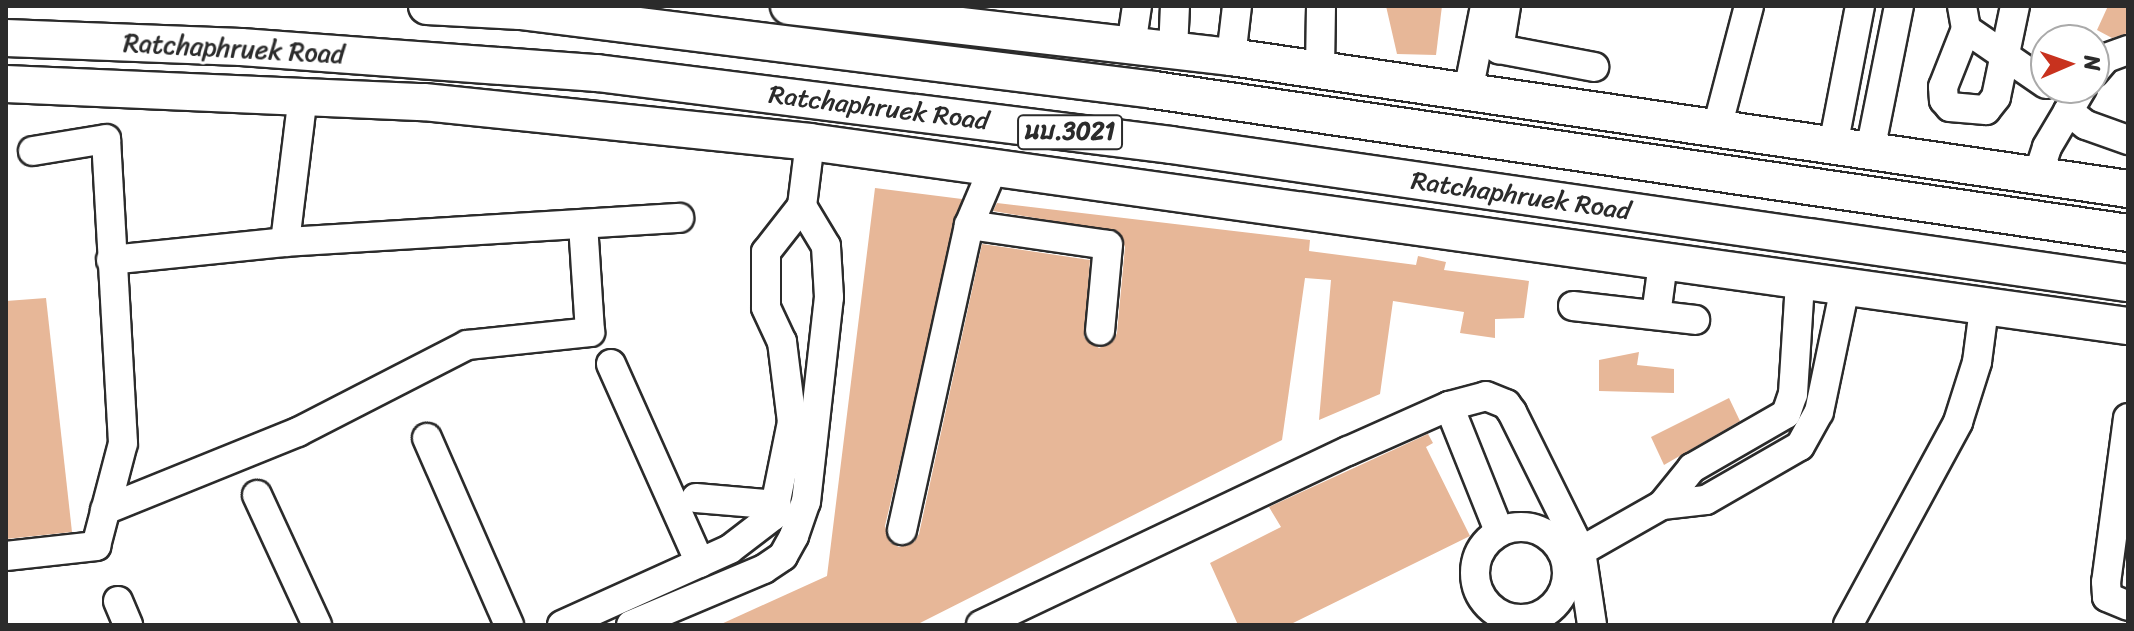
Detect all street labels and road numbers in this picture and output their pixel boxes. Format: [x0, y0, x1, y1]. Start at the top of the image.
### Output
street label: Ratchaphruek Road [123, 28, 345, 70]
street label: Ratchaphruek Road [767, 79, 991, 137]
road number: นบ.3021 [1016, 112, 1124, 152]
street label: Ratchaphruek Road [1409, 165, 1633, 227]

